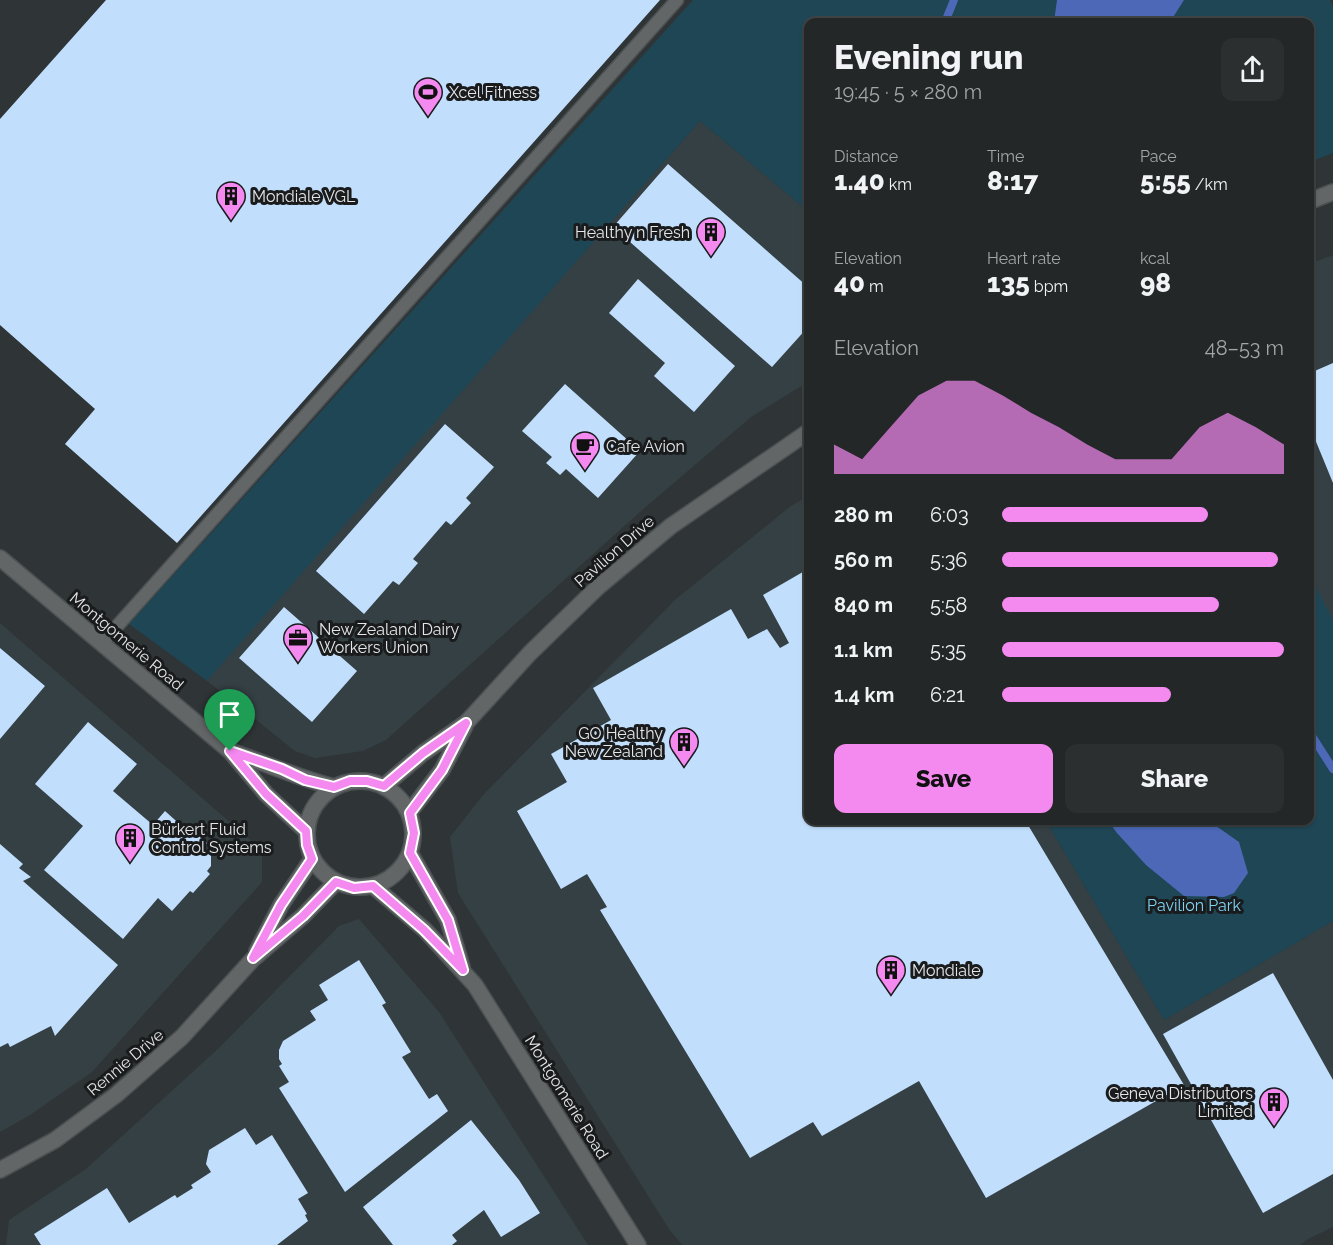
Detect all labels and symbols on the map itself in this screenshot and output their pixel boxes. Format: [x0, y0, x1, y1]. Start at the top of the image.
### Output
sports icon: Xcel Fitness [412, 76, 444, 118]
place label: Xcel Fitness [449, 83, 537, 102]
building icon: Mondiale VGL [215, 180, 247, 222]
place label: Mondiale VGL [252, 187, 356, 206]
building icon: Healthy n Fresh [695, 216, 727, 258]
place label: Healthy n Fresh [575, 223, 690, 242]
cafe icon: Cafe Avion [569, 430, 601, 472]
place label: Cafe Avion [606, 437, 685, 456]
street label: Pavilion Drive [571, 512, 658, 591]
street label: Montgomerie Road [66, 588, 187, 694]
place label: New Zealand Dairy Workers Union [319, 620, 460, 657]
office icon: New Zealand Dairy Workers Union [282, 622, 314, 664]
pin [204, 689, 255, 751]
place label: GO Healthy New Zealand [565, 724, 663, 761]
building icon: GO Healthy New Zealand [668, 726, 700, 768]
place label: Bürkert Fluid Control Systems [151, 820, 272, 857]
building icon: Bürkert Fluid Control Systems [114, 822, 146, 864]
park label: Pavilion Park [1147, 896, 1241, 915]
building icon: Mondiale [875, 954, 907, 996]
place label: Mondiale [912, 961, 981, 980]
street label: Rennie Drive [83, 1025, 167, 1100]
street label: Montgomerie Road [521, 1032, 612, 1163]
place label: Geneva Distributors Limited [1108, 1084, 1253, 1121]
building icon: Geneva Distributors Limited [1258, 1086, 1290, 1128]

